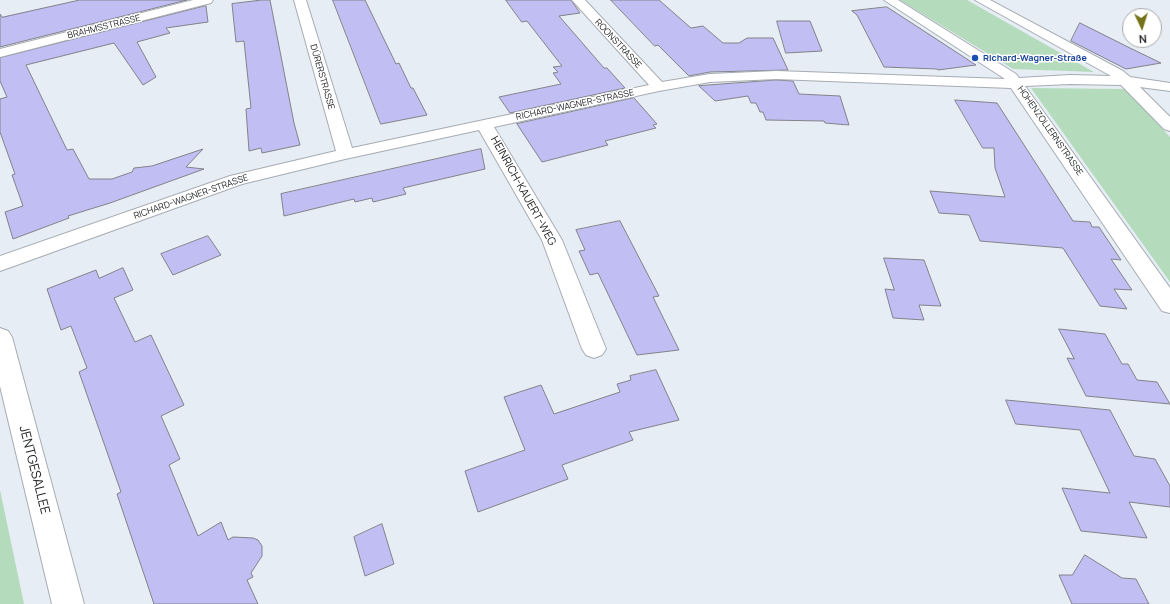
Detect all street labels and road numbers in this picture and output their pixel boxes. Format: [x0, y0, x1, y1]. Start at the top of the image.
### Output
street label: BRAHMSSTRASSE [66, 13, 142, 41]
street label: ROONSTRASSE [592, 17, 644, 71]
street label: DÜRERSTRASSE [308, 43, 336, 111]
street label: HOHENZOLLERNSTRASSE [1015, 84, 1085, 178]
street label: RICHARD-WAGNER-STRASSE [515, 87, 635, 123]
street label: HEINRICH-KAUERT-WEG [487, 134, 559, 248]
street label: RICHARD-WAGNER-STRASSE [132, 172, 250, 222]
street label: JENTGESALLEE [15, 424, 53, 516]

